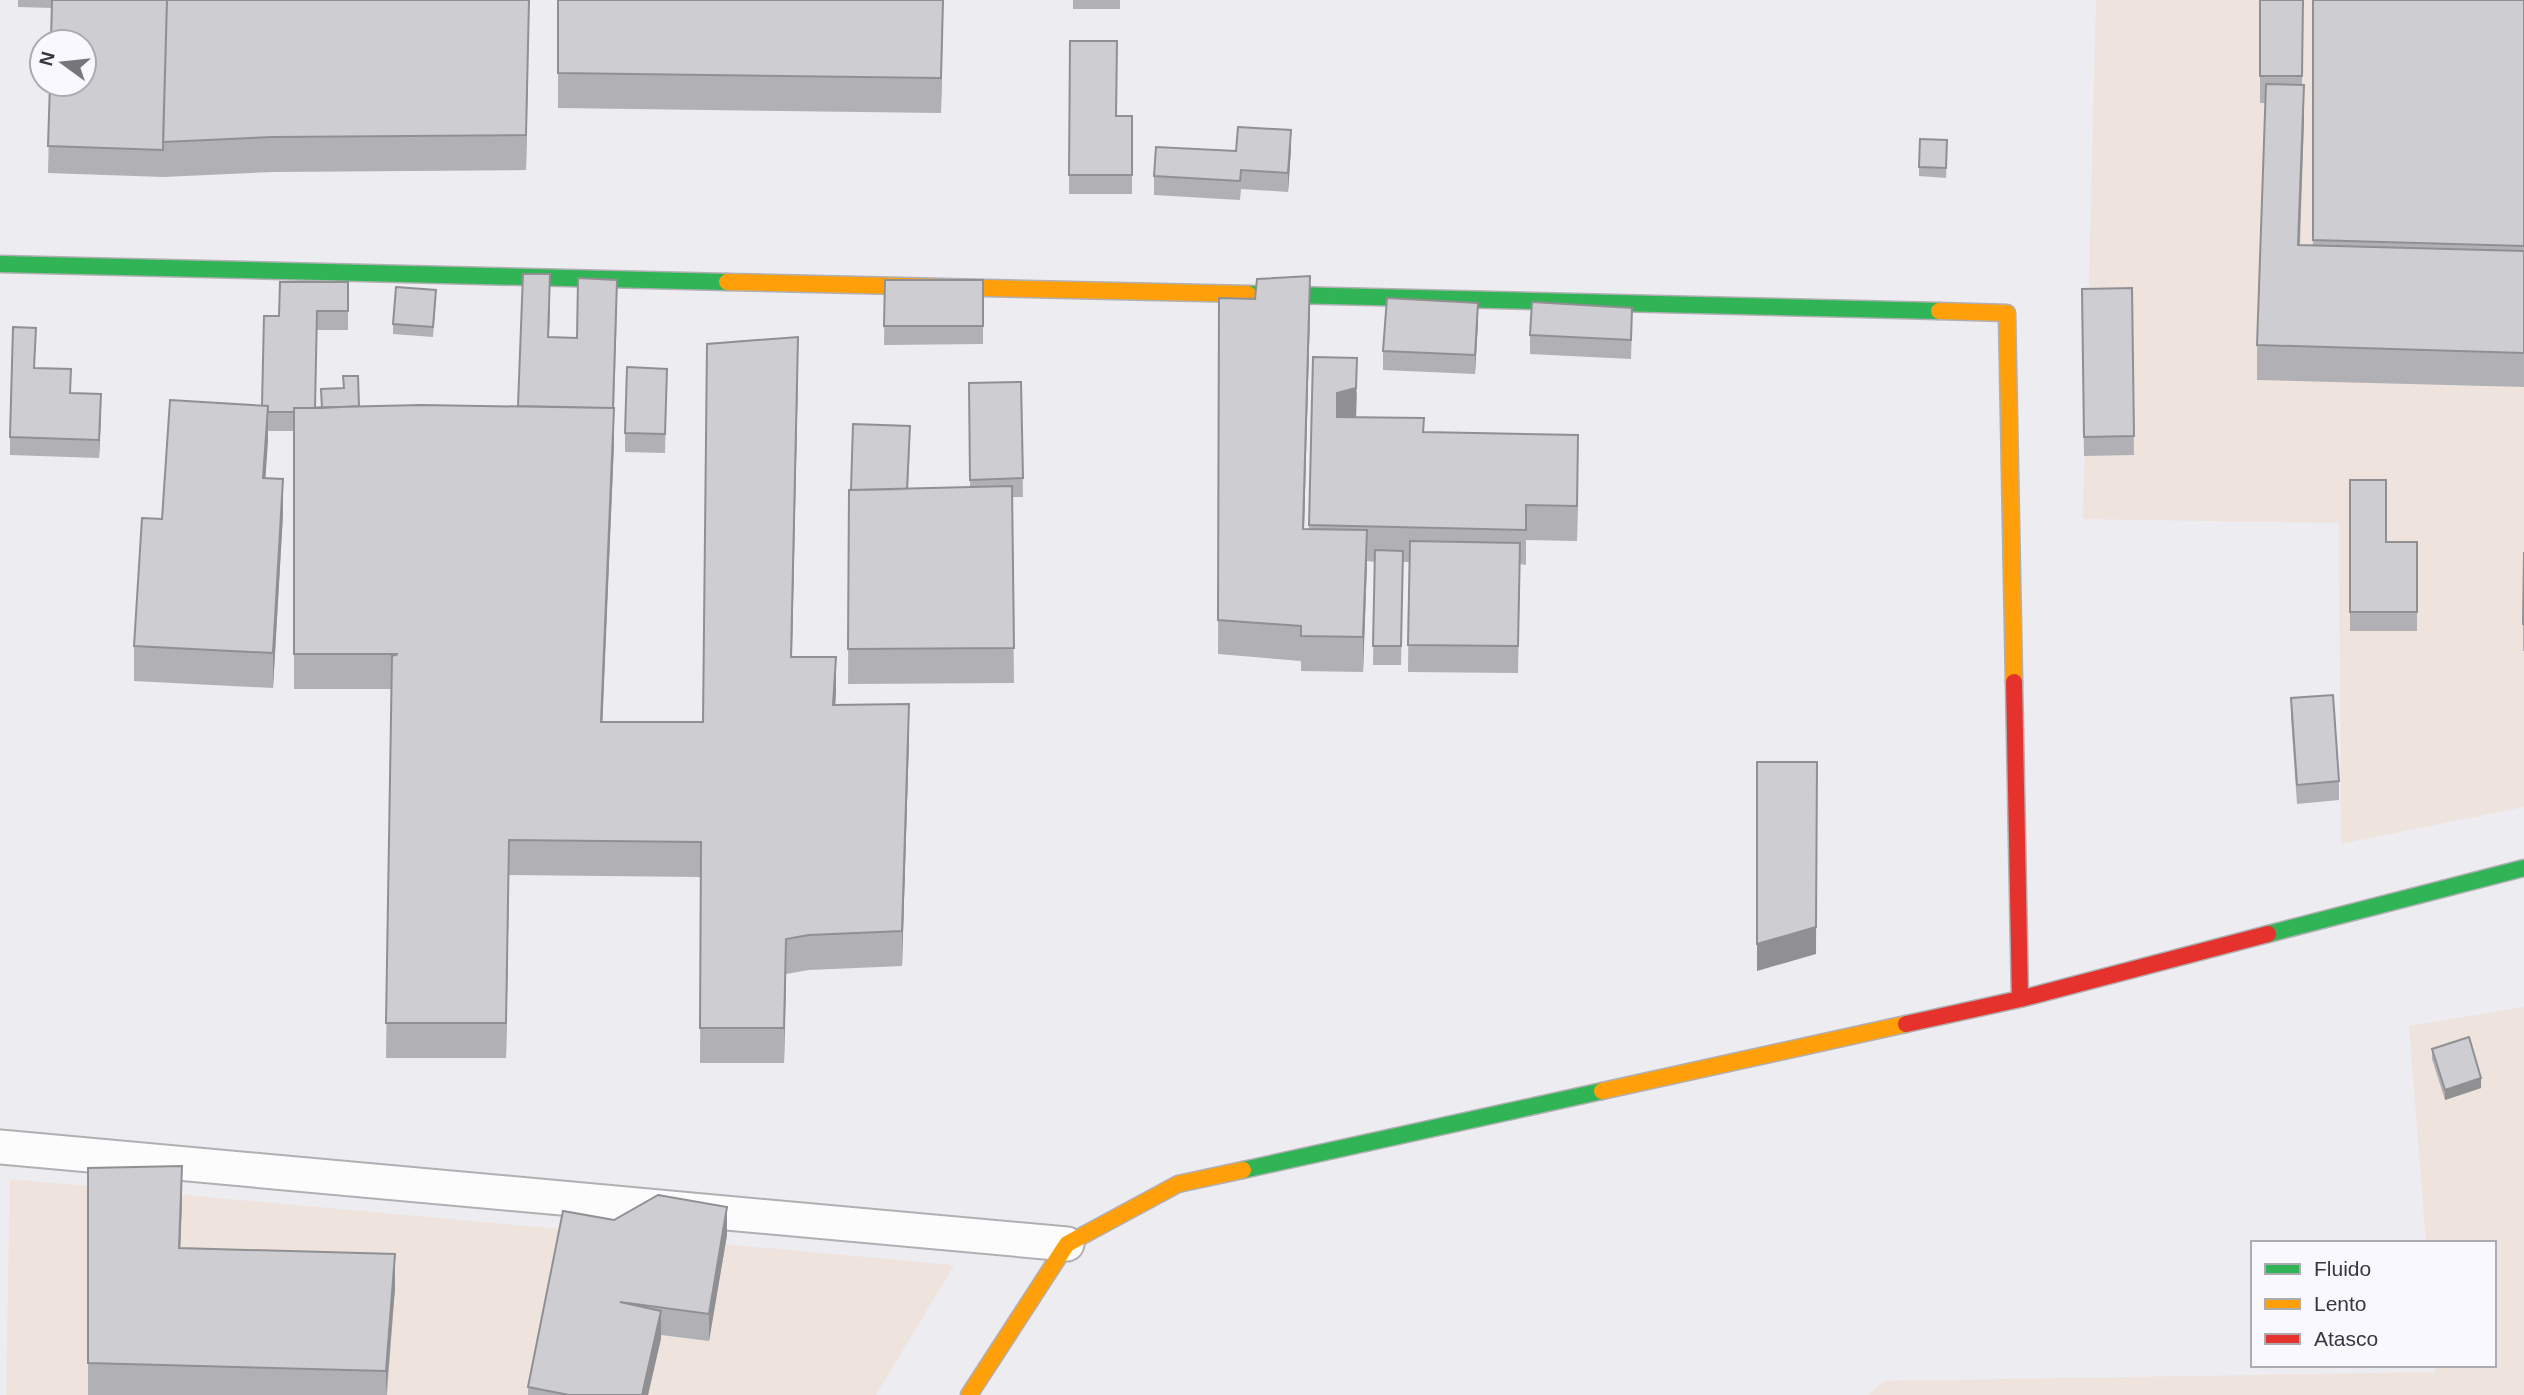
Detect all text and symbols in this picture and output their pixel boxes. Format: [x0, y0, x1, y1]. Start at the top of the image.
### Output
north arrow [28, 28, 98, 98]
text: N [35, 49, 59, 68]
legend [2251, 1241, 2496, 1367]
text: Fluido [2314, 1257, 2371, 1280]
text: Lento [2314, 1292, 2367, 1315]
text: Atasco [2314, 1327, 2378, 1350]

